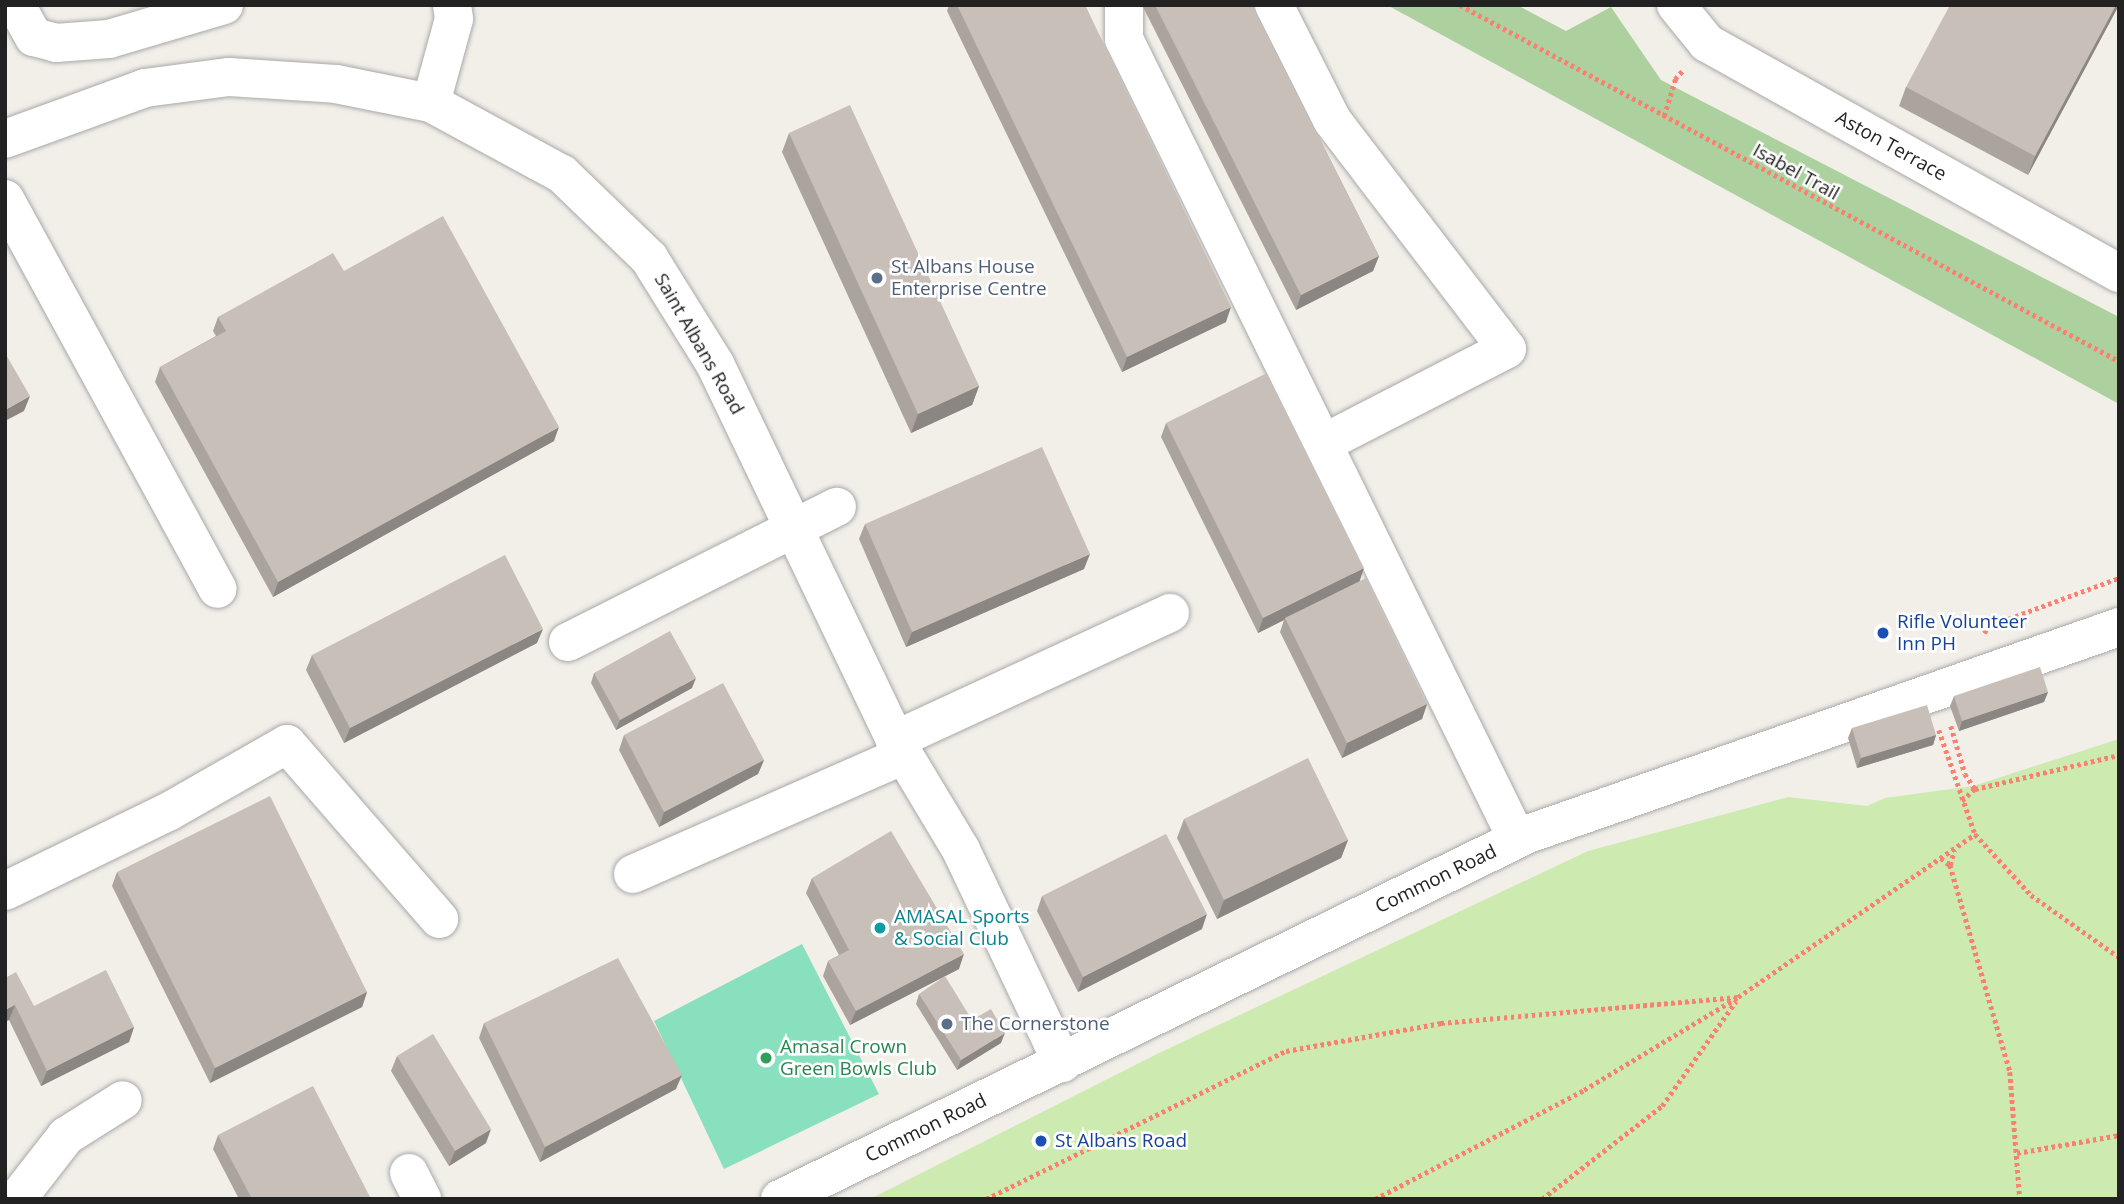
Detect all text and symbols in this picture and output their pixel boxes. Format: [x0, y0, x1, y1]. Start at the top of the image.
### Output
street label: Aston Terrace [1832, 106, 1950, 186]
street label: Isabel Trail [1749, 139, 1843, 205]
place label: St Albans House Enterprise Centre [891, 256, 1047, 300]
street label: Saint Albans Road [649, 269, 749, 419]
marker: St Albans House Enterprise Centre [869, 270, 885, 286]
place label: Rifle Volunteer Inn PH [1897, 611, 2027, 655]
marker: Rifle Volunteer Inn PH [1875, 625, 1891, 641]
street label: Common Road [1372, 840, 1500, 918]
place label: AMASAL Sports & Social Club [894, 906, 1029, 950]
marker: AMASAL Sports & Social Club [872, 920, 888, 936]
place label: The Cornerstone [961, 1013, 1110, 1035]
marker: The Cornerstone [939, 1016, 955, 1032]
place label: Amasal Crown Green Bowls Club [780, 1036, 937, 1080]
marker: Amasal Crown Green Bowls Club [758, 1050, 774, 1066]
street label: Common Road [862, 1089, 990, 1167]
place label: St Albans Road [1055, 1130, 1187, 1152]
marker: St Albans Road [1033, 1133, 1049, 1149]

